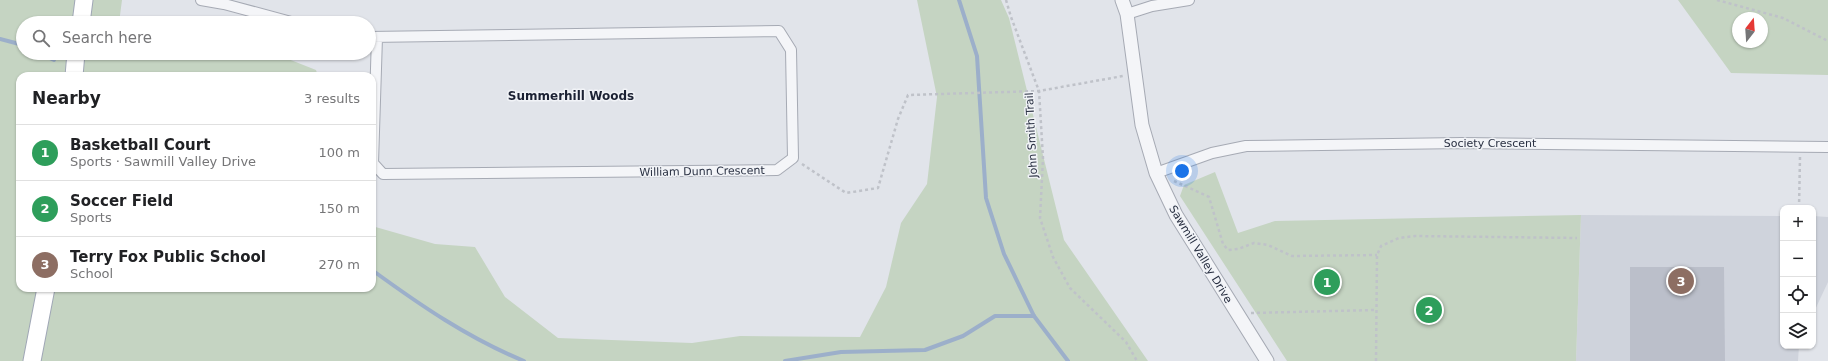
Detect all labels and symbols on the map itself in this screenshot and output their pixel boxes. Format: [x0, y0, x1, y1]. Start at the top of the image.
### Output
north arrow [1732, 12, 1768, 48]
district label: Summerhill Woods [508, 89, 634, 103]
street label: John Smith Trail [1023, 92, 1040, 179]
street label: Society Crescent [1444, 137, 1537, 150]
your location [1172, 161, 1192, 181]
street label: William Dunn Crescent [639, 164, 765, 179]
street label: Sawmill Valley Drive [1166, 203, 1235, 306]
pin: 3 [1668, 266, 1694, 296]
pin: 1 [1314, 267, 1340, 297]
pin: 2 [1416, 295, 1442, 325]

